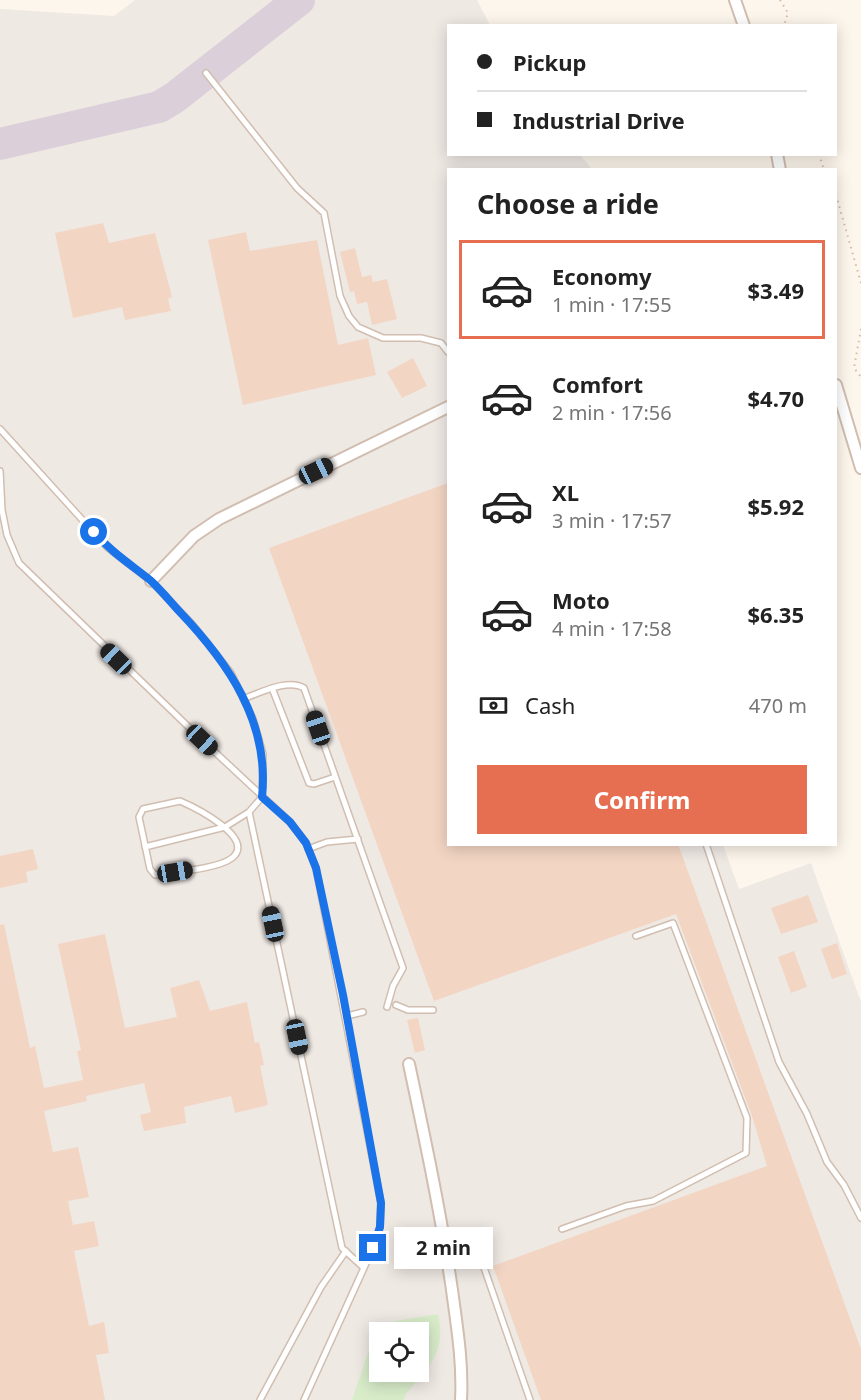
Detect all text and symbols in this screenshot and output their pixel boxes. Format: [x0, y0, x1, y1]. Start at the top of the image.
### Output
text: Pickup [513, 47, 586, 77]
text: Industrial Drive [513, 105, 685, 135]
text: Choose a ride [477, 185, 659, 222]
text: Economy [552, 261, 651, 291]
icon: car [480, 263, 534, 317]
text: $3.49 [747, 275, 804, 305]
text: 1 min · 17:55 [552, 291, 672, 318]
text: Comfort [552, 369, 643, 399]
icon: car [480, 371, 534, 425]
text: $4.70 [747, 383, 804, 413]
text: 2 min · 17:56 [552, 399, 672, 426]
car [296, 455, 336, 487]
text: XL [552, 477, 579, 507]
icon: car [480, 479, 534, 533]
text: $5.92 [747, 491, 804, 521]
text: 3 min · 17:57 [552, 507, 672, 534]
route start [80, 518, 107, 545]
text: Moto [552, 585, 610, 615]
icon: car [480, 587, 534, 641]
text: $6.35 [747, 599, 804, 629]
text: 4 min · 17:58 [552, 615, 672, 642]
car [97, 640, 135, 678]
icon: cash [477, 689, 510, 722]
text: Cash [525, 690, 575, 720]
text: 470 m [749, 692, 807, 719]
car [304, 708, 332, 748]
car [183, 721, 221, 759]
button: Confirm [477, 765, 807, 834]
car [156, 860, 194, 884]
car [260, 905, 286, 943]
car [284, 1018, 310, 1056]
callout: 2 min [394, 1227, 493, 1269]
route end [359, 1234, 386, 1261]
text: 2 min [416, 1234, 471, 1261]
map controls [369, 1322, 429, 1382]
button: locate [369, 1322, 429, 1382]

